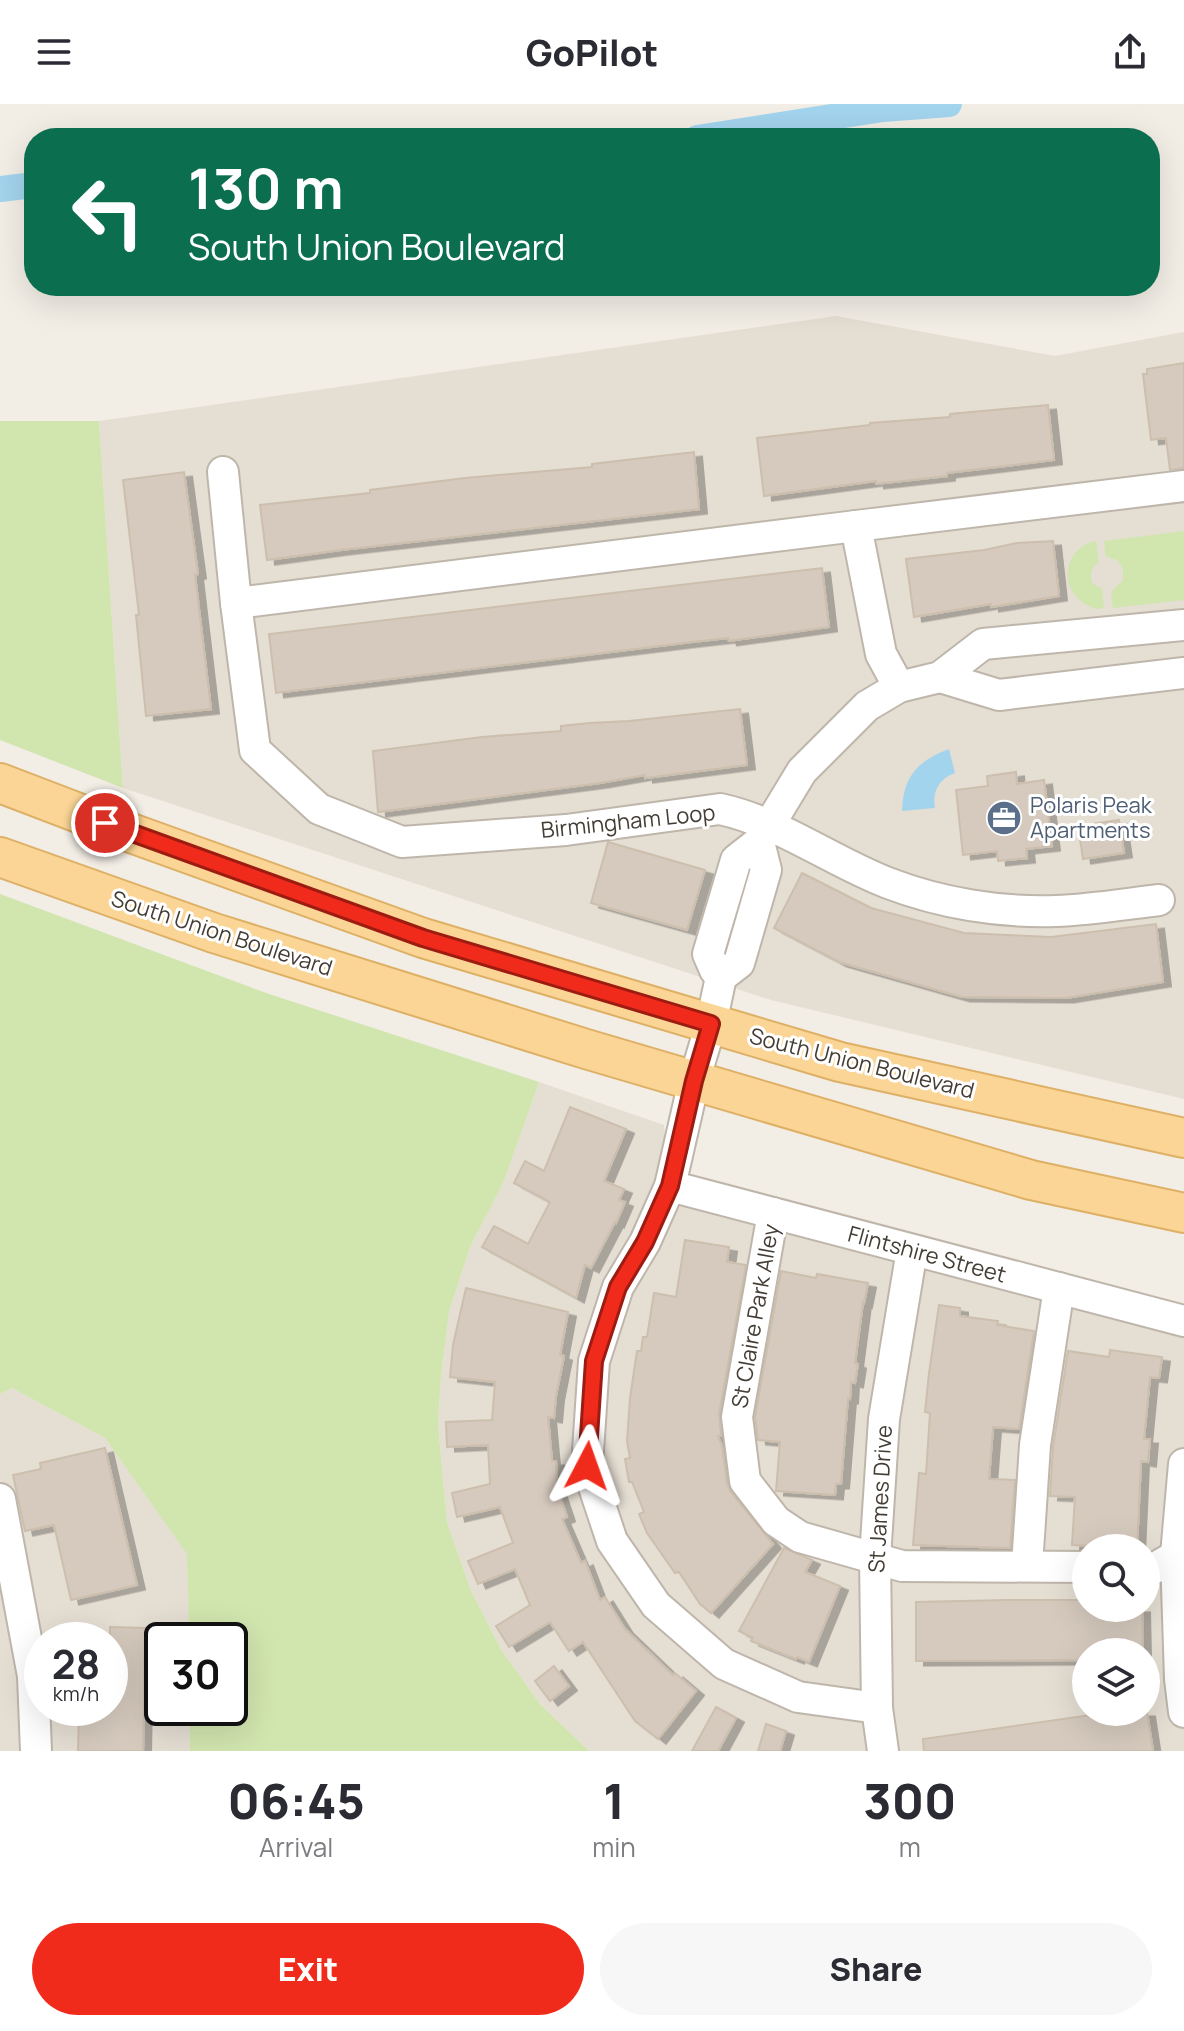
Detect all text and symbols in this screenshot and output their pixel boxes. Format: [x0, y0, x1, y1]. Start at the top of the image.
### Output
text: GoPilot [526, 28, 658, 77]
icon: menu [32, 30, 76, 74]
icon: share [1108, 30, 1152, 74]
text: 130 m [188, 149, 344, 226]
icon: left [56, 160, 160, 264]
text: South Union Boulevard [188, 222, 565, 271]
pin [71, 789, 139, 857]
place label: Polaris Peak Apartments [1030, 790, 1153, 845]
street label: Birmingham Loop [539, 797, 717, 845]
office icon: Polaris Peak Apartments [985, 799, 1023, 837]
icon: arrive [83, 801, 127, 845]
street label: South Union Boulevard [108, 883, 336, 983]
street label: South Union Boulevard [746, 1021, 978, 1105]
street label: Flintshire Street [845, 1218, 1010, 1290]
street label: St Claire Park Alley [724, 1221, 786, 1411]
position arrow [545, 1424, 629, 1508]
street label: St James Drive [861, 1424, 899, 1574]
map controls [1072, 1534, 1160, 1726]
button: search [1072, 1534, 1160, 1622]
speed limit sign: 30 [144, 1622, 248, 1726]
text: 28 [52, 1636, 100, 1691]
button: layers [1072, 1638, 1160, 1726]
text: km/h [53, 1680, 99, 1707]
text: 06:45 [228, 1768, 365, 1833]
text: 1 [603, 1768, 625, 1833]
text: 300 [863, 1768, 956, 1833]
text: Arrival [259, 1829, 333, 1865]
text: min [592, 1829, 636, 1865]
text: m [899, 1829, 921, 1865]
button: Exit [32, 1923, 584, 2015]
button: Share [600, 1923, 1152, 2015]

